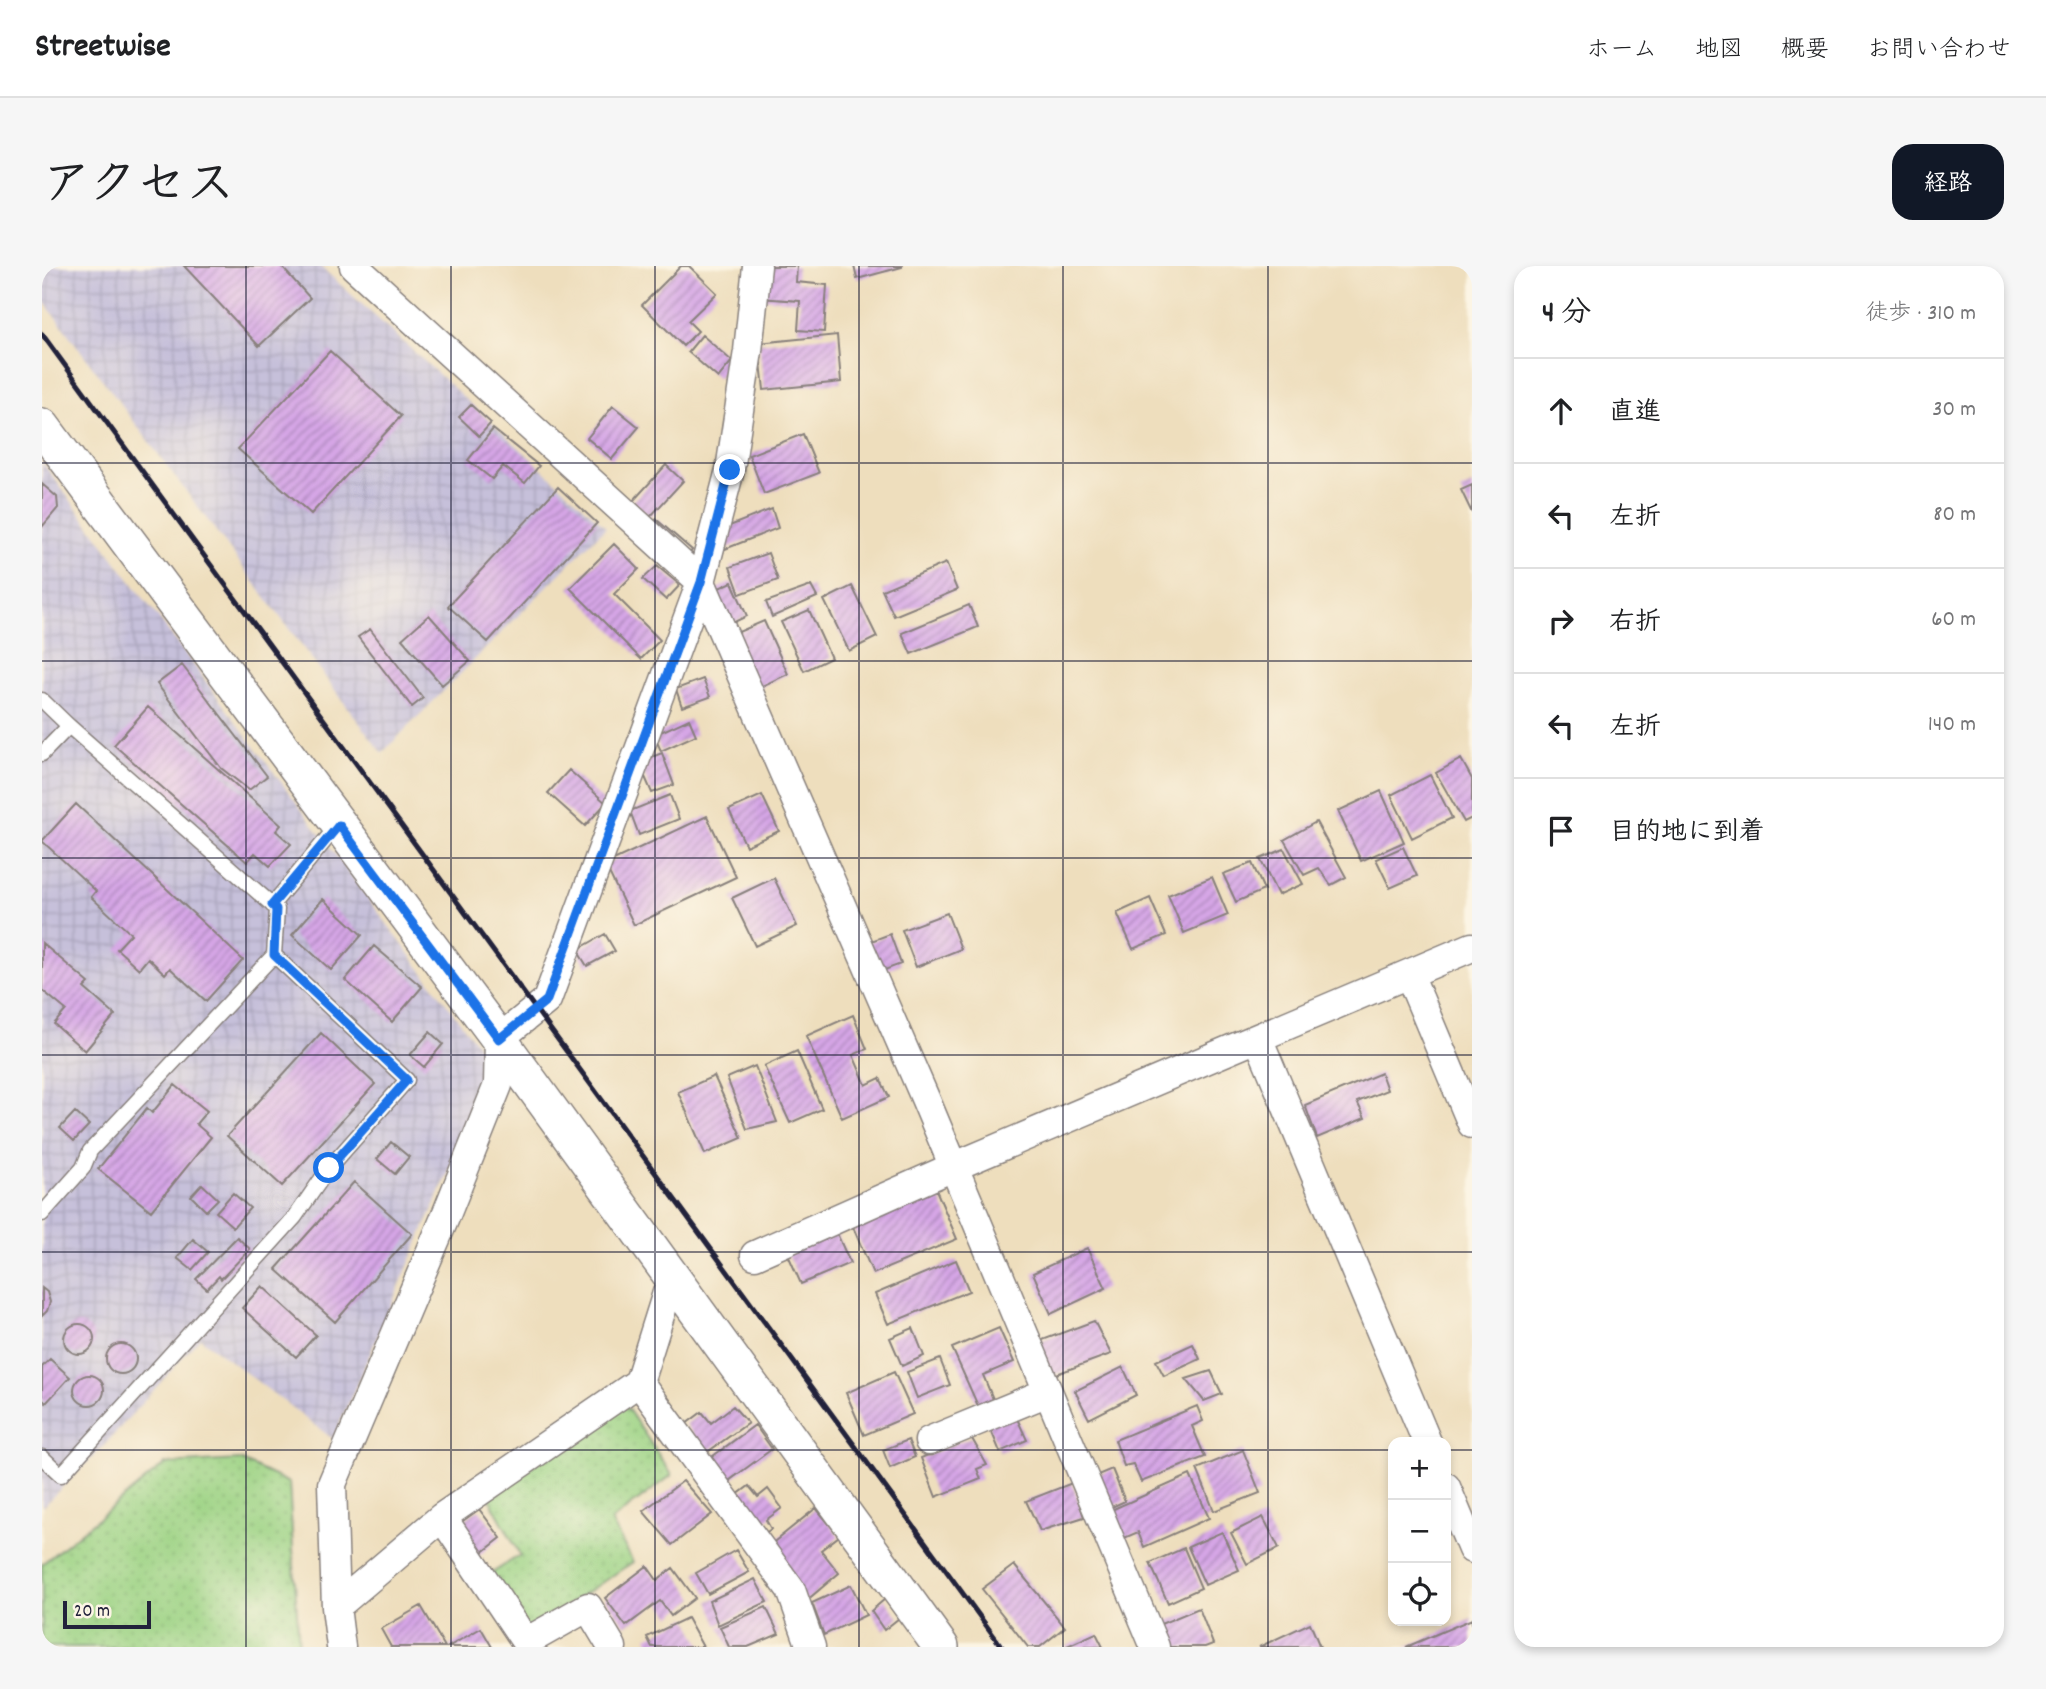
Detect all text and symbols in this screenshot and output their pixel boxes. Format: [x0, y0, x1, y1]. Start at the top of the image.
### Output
text: Streetwise [35, 25, 171, 72]
text: ホーム [1586, 34, 1657, 68]
text: 地図 [1695, 34, 1743, 68]
text: 概要 [1781, 34, 1829, 68]
text: お問い合わせ [1867, 34, 2011, 68]
button: 経路 [1892, 144, 2004, 220]
text: アクセス [42, 153, 235, 223]
text: 4 分 [1542, 294, 1591, 337]
text: 徒歩 · 310 m [1865, 298, 1976, 331]
icon: ahead [1542, 392, 1580, 430]
text: 30 m [1932, 394, 1976, 427]
text: 直進 [1609, 395, 1661, 432]
route end [714, 454, 745, 485]
icon: left [1542, 497, 1580, 535]
text: 80 m [1933, 499, 1976, 532]
text: 左折 [1609, 500, 1661, 537]
icon: right [1542, 602, 1580, 640]
text: 60 m [1931, 604, 1976, 637]
text: 右折 [1609, 605, 1661, 642]
icon: left [1542, 707, 1580, 745]
text: 140 m [1928, 709, 1976, 742]
text: 左折 [1609, 710, 1661, 747]
icon: arrive [1542, 812, 1580, 850]
text: 目的地に到着 [1609, 815, 1765, 852]
route start [313, 1152, 344, 1183]
map controls [1388, 1437, 1451, 1626]
button: + [1388, 1437, 1451, 1500]
button: − [1388, 1500, 1451, 1563]
button: locate [1388, 1563, 1451, 1626]
scale bar [63, 1598, 150, 1630]
text: 20 m [74, 1599, 110, 1626]

